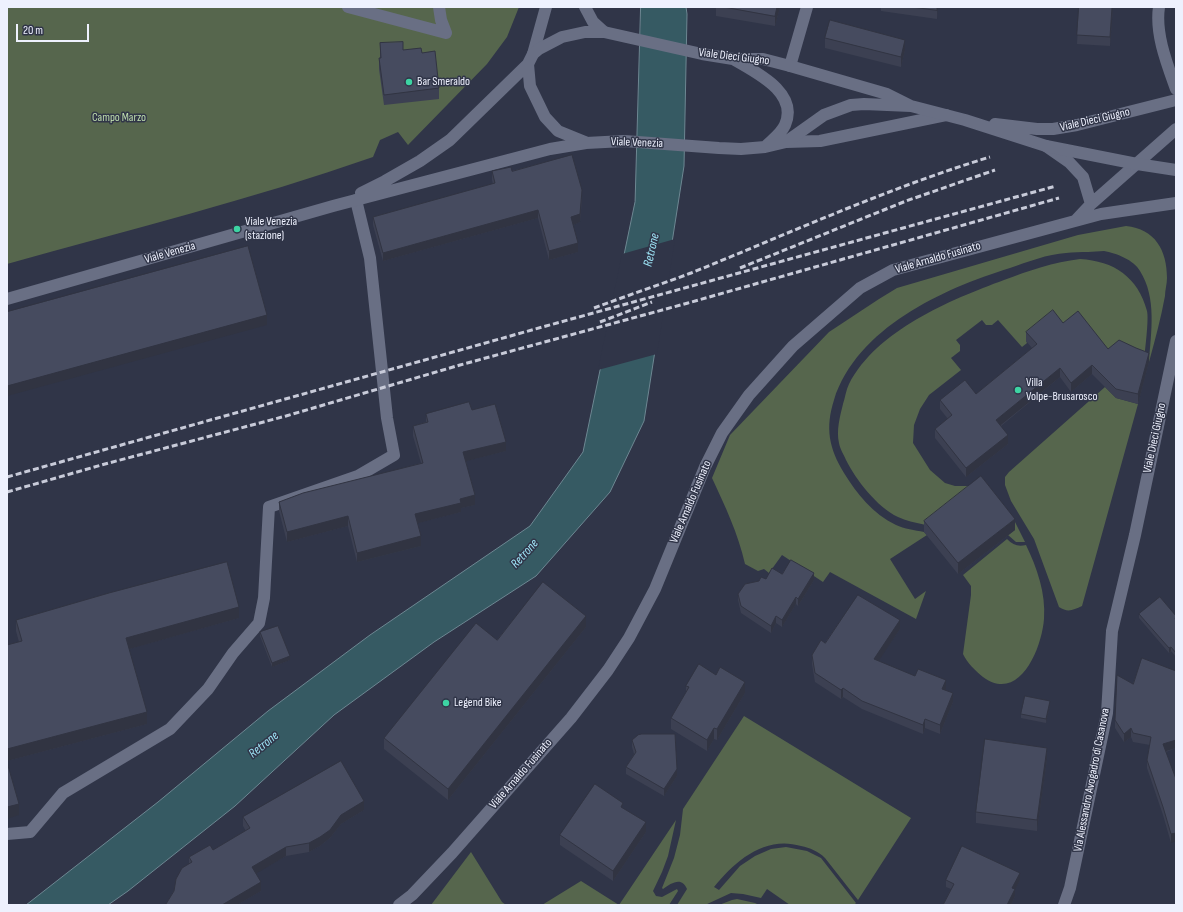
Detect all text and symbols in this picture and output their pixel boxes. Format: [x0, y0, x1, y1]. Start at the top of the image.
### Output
scale bar [18, 16, 91, 42]
text: 20 m [23, 23, 43, 38]
street label: Viale Dieci Giugno [698, 46, 770, 68]
place label: Bar Smeraldo [417, 75, 470, 89]
marker: Bar Smeraldo [404, 77, 414, 87]
street label: Viale Dieci Giugno [1059, 105, 1131, 135]
park label: Campo Marzo [92, 111, 146, 125]
street label: Viale Venezia [611, 135, 663, 151]
place label: Viale Venezia (stazione) [245, 215, 297, 243]
marker: Viale Venezia (stazione) [232, 224, 242, 234]
water label: Retrone [641, 232, 663, 268]
street label: Viale Venezia [143, 239, 197, 267]
street label: Viale Arnaldo Fusinato [894, 239, 982, 277]
place label: Villa Volpe-Brusarosco [1026, 376, 1097, 404]
marker: Villa Volpe-Brusarosco [1013, 385, 1023, 395]
street label: Viale Dieci Giugno [1141, 402, 1169, 474]
street label: Viale Arnaldo Fusinato [667, 459, 715, 545]
water label: Retrone [508, 536, 542, 572]
place label: Legend Bike [454, 696, 502, 710]
marker: Legend Bike [441, 698, 451, 708]
street label: Via Alessandro Avogadro di Casanova [1071, 707, 1113, 853]
water label: Retrone [246, 728, 282, 762]
street label: Viale Arnaldo Fusinato [487, 736, 555, 812]

